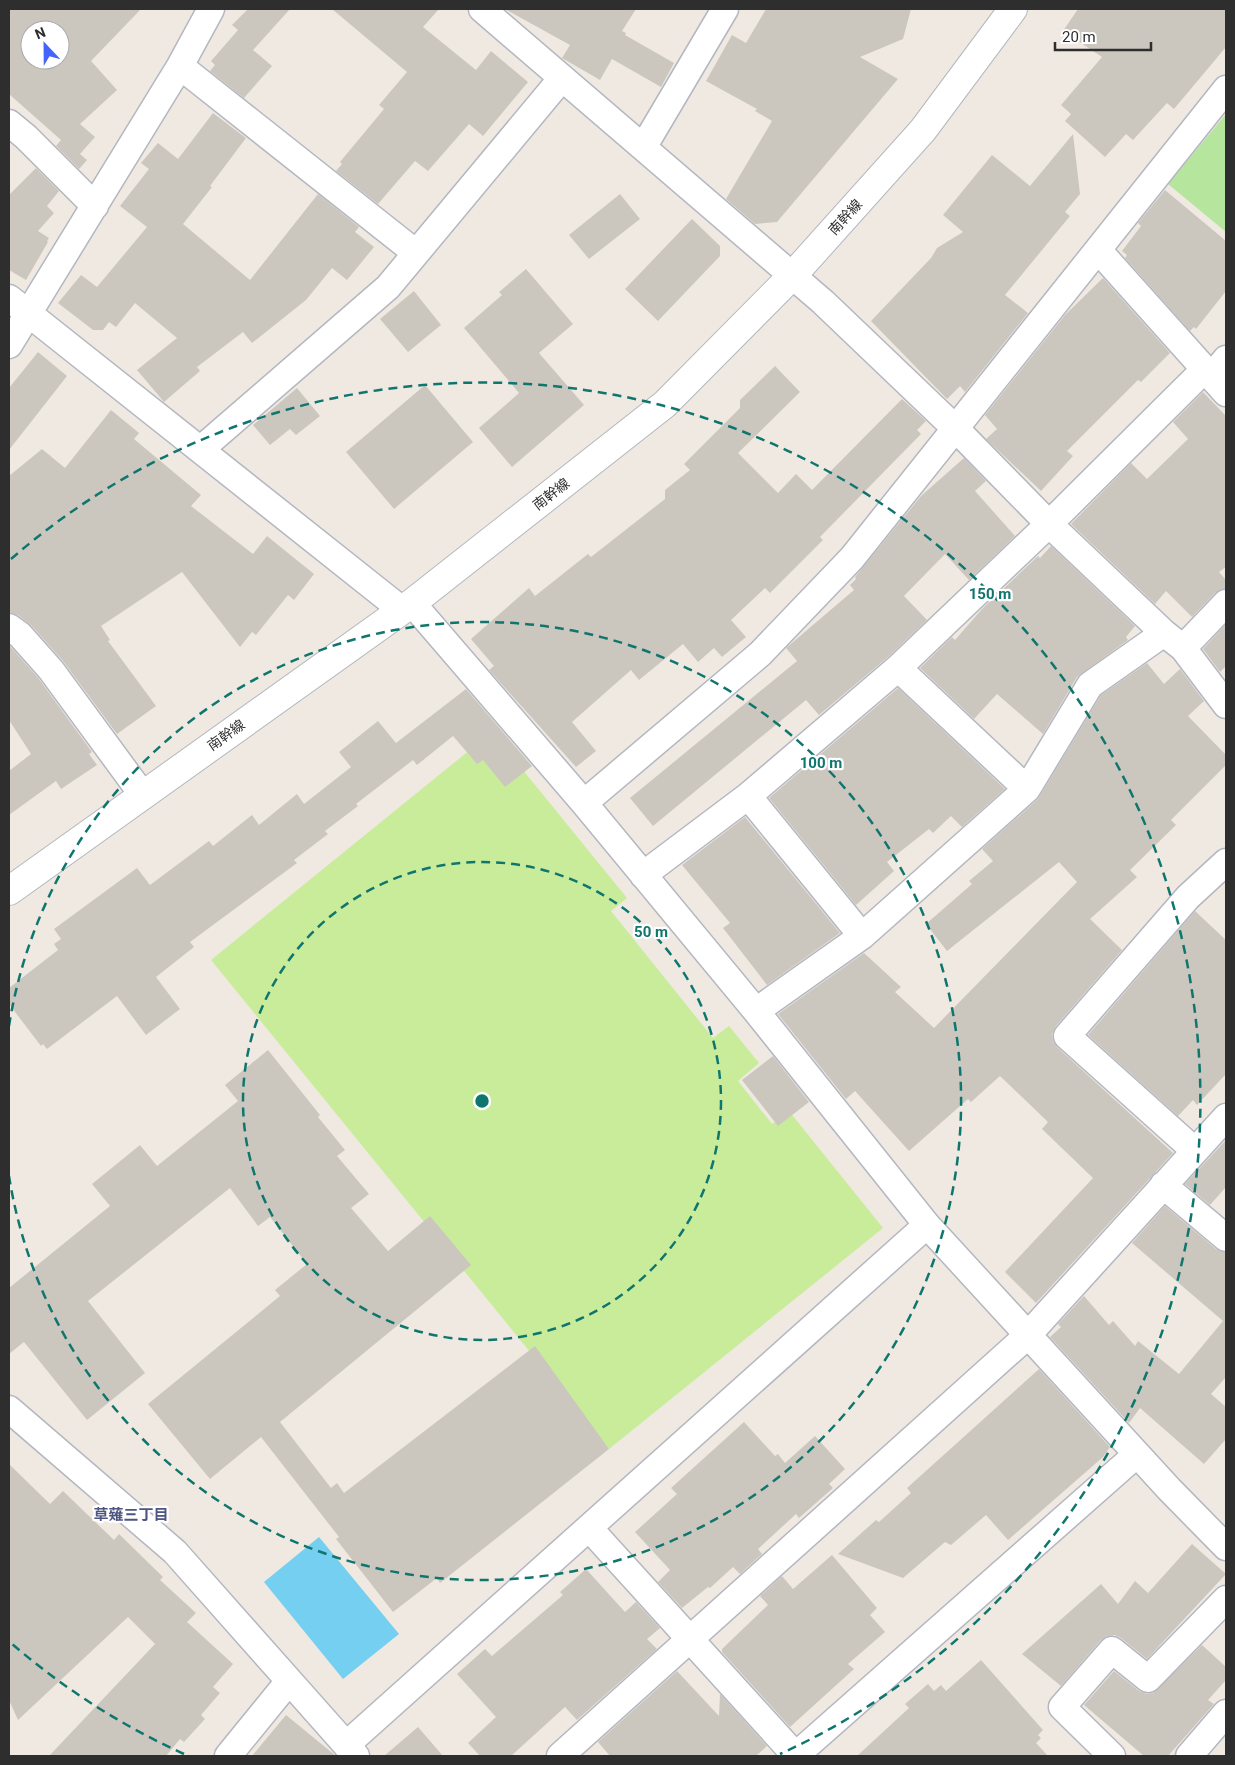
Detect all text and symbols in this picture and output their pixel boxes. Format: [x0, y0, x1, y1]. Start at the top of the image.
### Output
north arrow [20, 20, 70, 70]
scale bar [1055, 20, 1151, 52]
text: N [33, 24, 48, 42]
text: 20 m [1062, 28, 1096, 46]
street label: 南幹線 [825, 196, 865, 238]
street label: 南幹線 [530, 475, 572, 513]
text: 150 m [969, 585, 1011, 603]
street label: 南幹線 [204, 716, 248, 754]
text: 100 m [800, 754, 842, 772]
text: 50 m [634, 923, 668, 941]
centre of rings [473, 1092, 491, 1110]
district label: 草薙三丁目 [93, 1506, 169, 1524]

